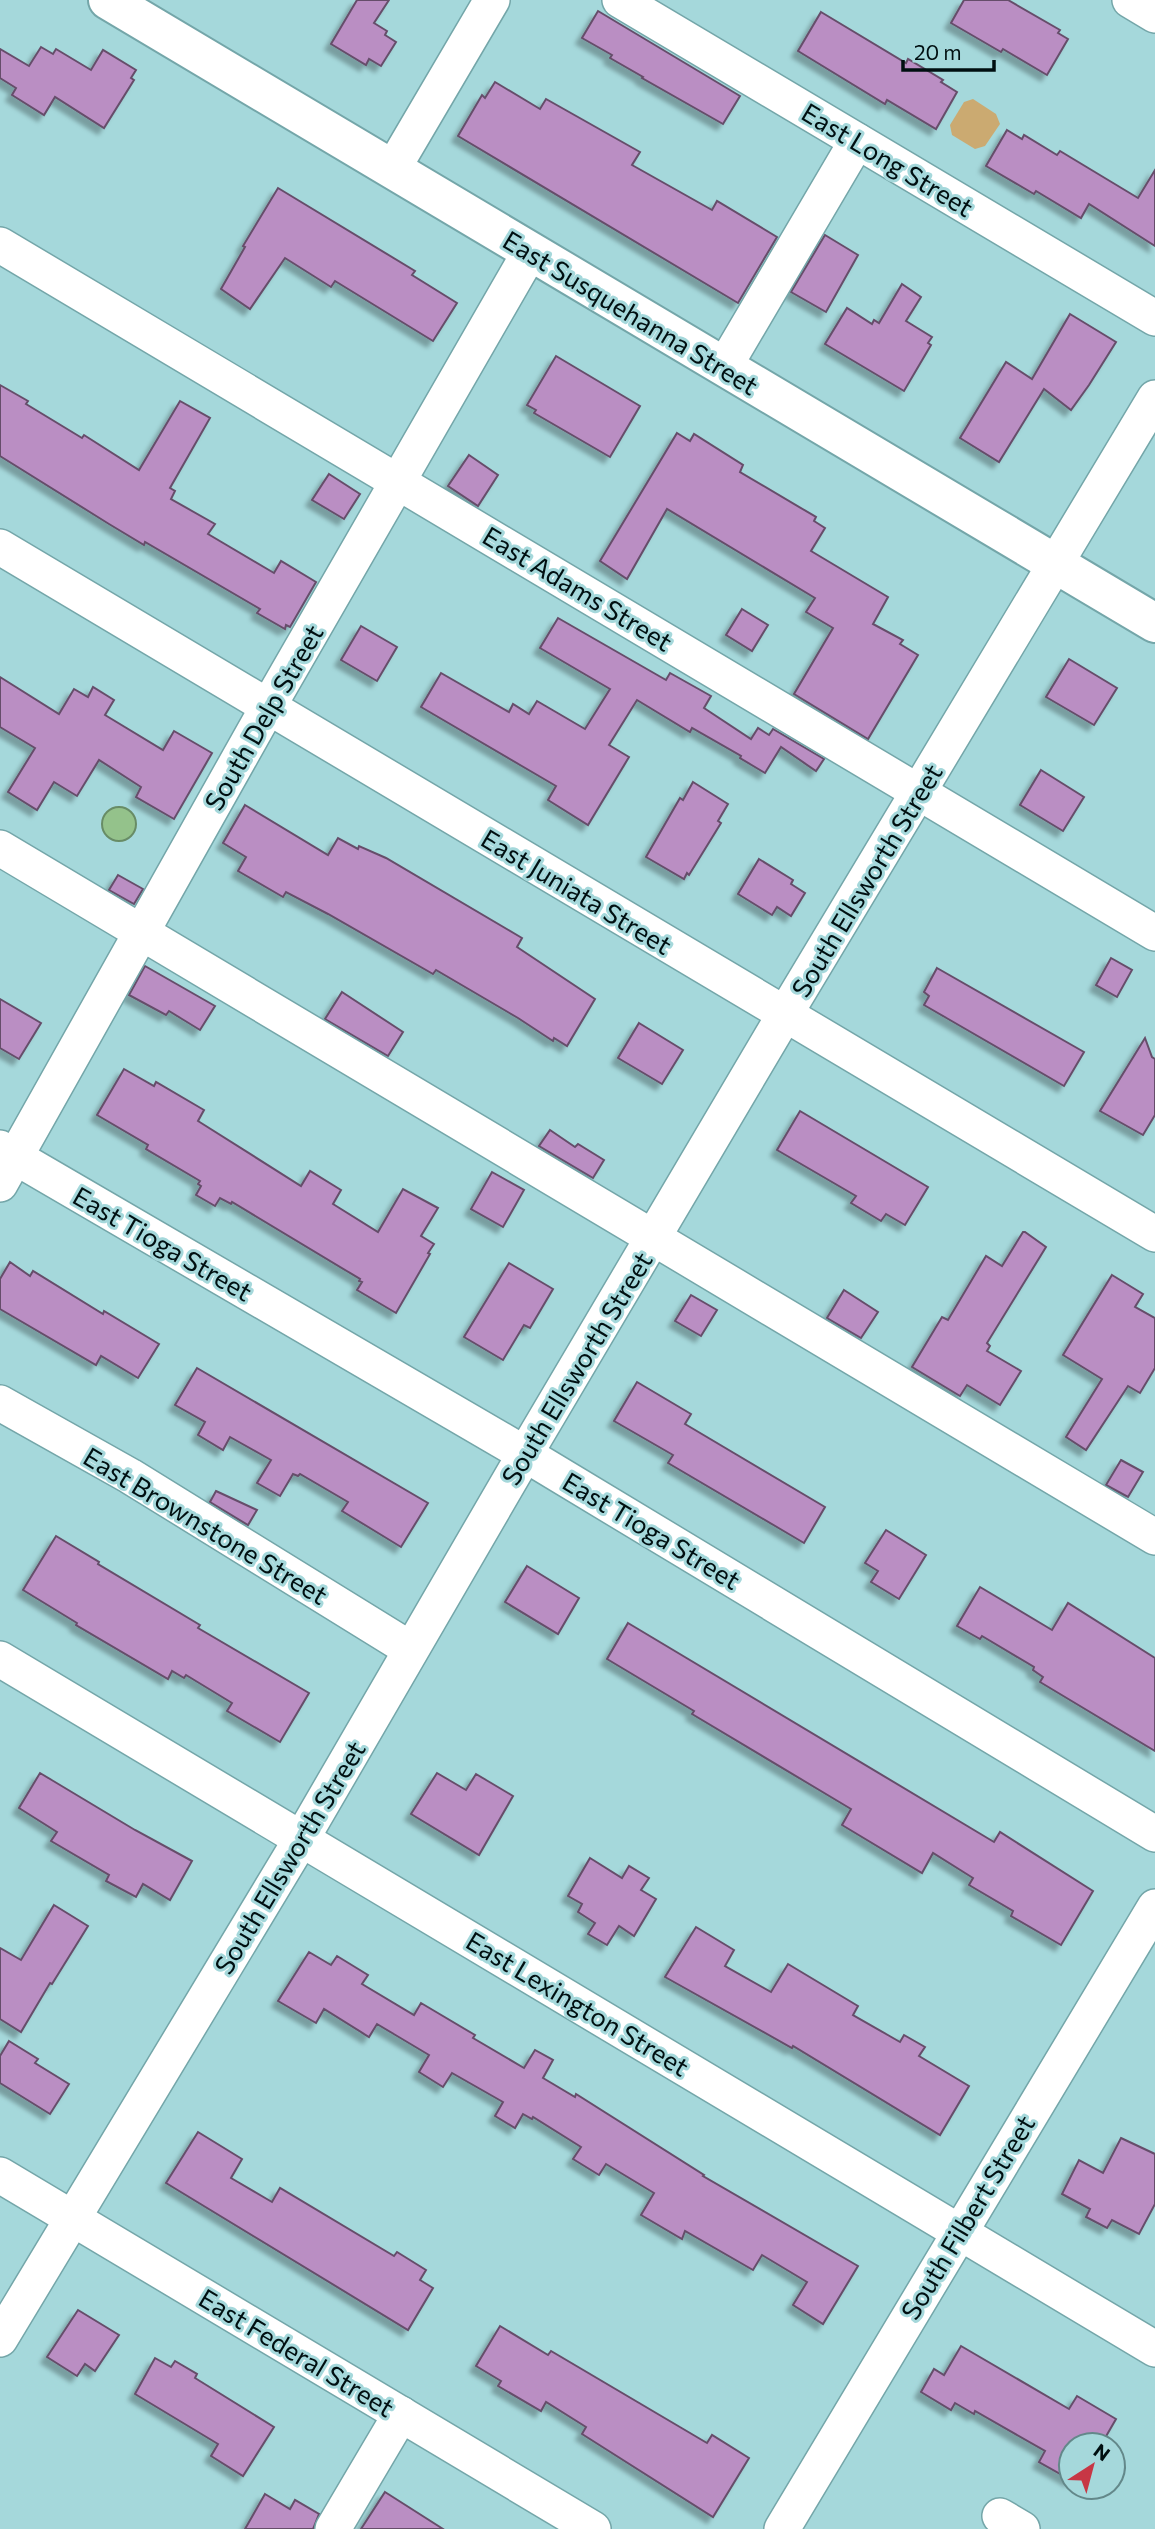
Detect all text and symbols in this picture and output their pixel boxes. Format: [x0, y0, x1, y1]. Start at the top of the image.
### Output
scale bar [903, 28, 994, 72]
text: 20 m [914, 39, 962, 64]
street label: East Long Street [797, 96, 979, 222]
street label: East Susquehanna Street [498, 224, 764, 400]
street label: East Adams Street [478, 519, 678, 657]
street label: South Delp Street [197, 619, 329, 815]
street label: South Ellsworth Street [784, 758, 948, 1002]
street label: East Juniata Street [476, 822, 678, 960]
street label: East Tioga Street [68, 1179, 258, 1307]
street label: South Ellsworth Street [494, 1246, 658, 1490]
street label: East Brownstone Street [79, 1440, 333, 1610]
street label: East Tioga Street [558, 1465, 746, 1595]
street label: South Ellsworth Street [207, 1735, 371, 1979]
street label: East Lexington Street [461, 1924, 695, 2082]
street label: South Filbert Street [894, 2109, 1040, 2325]
street label: East Federal Street [194, 2282, 400, 2422]
north arrow [1057, 2431, 1127, 2501]
text: N [1090, 2438, 1115, 2465]

